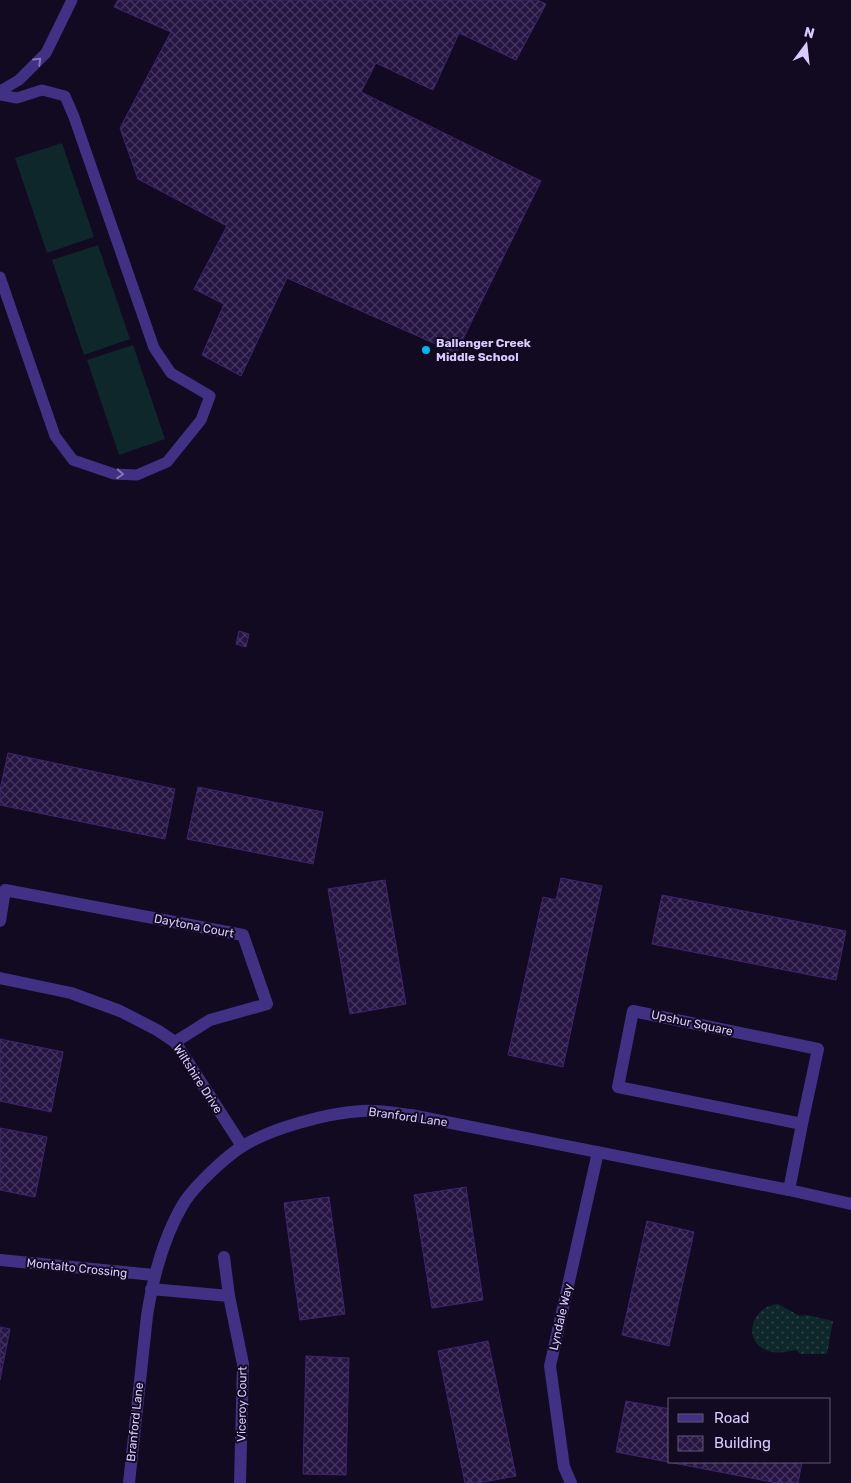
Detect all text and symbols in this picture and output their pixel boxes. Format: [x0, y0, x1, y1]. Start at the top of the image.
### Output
north arrow [781, 20, 831, 70]
text: N [802, 23, 816, 42]
one-way arrow [32, 58, 41, 67]
place label: Ballenger Creek Middle School [436, 336, 531, 364]
marker: Ballenger Creek Middle School [420, 344, 432, 356]
one-way arrow [116, 468, 124, 479]
street label: Daytona Court [153, 911, 235, 941]
street label: Upshur Square [650, 1008, 734, 1039]
street label: Wiltshire Drive [170, 1042, 226, 1116]
street label: Branford Lane [368, 1105, 449, 1130]
street label: Montalto Crossing [26, 1256, 128, 1280]
street label: Lyndale Way [547, 1282, 576, 1352]
street label: Viceroy Court [234, 1366, 250, 1442]
street label: Branford Lane [124, 1381, 146, 1462]
legend [668, 1398, 831, 1463]
text: Road [714, 1409, 750, 1427]
text: Building [714, 1434, 771, 1452]

